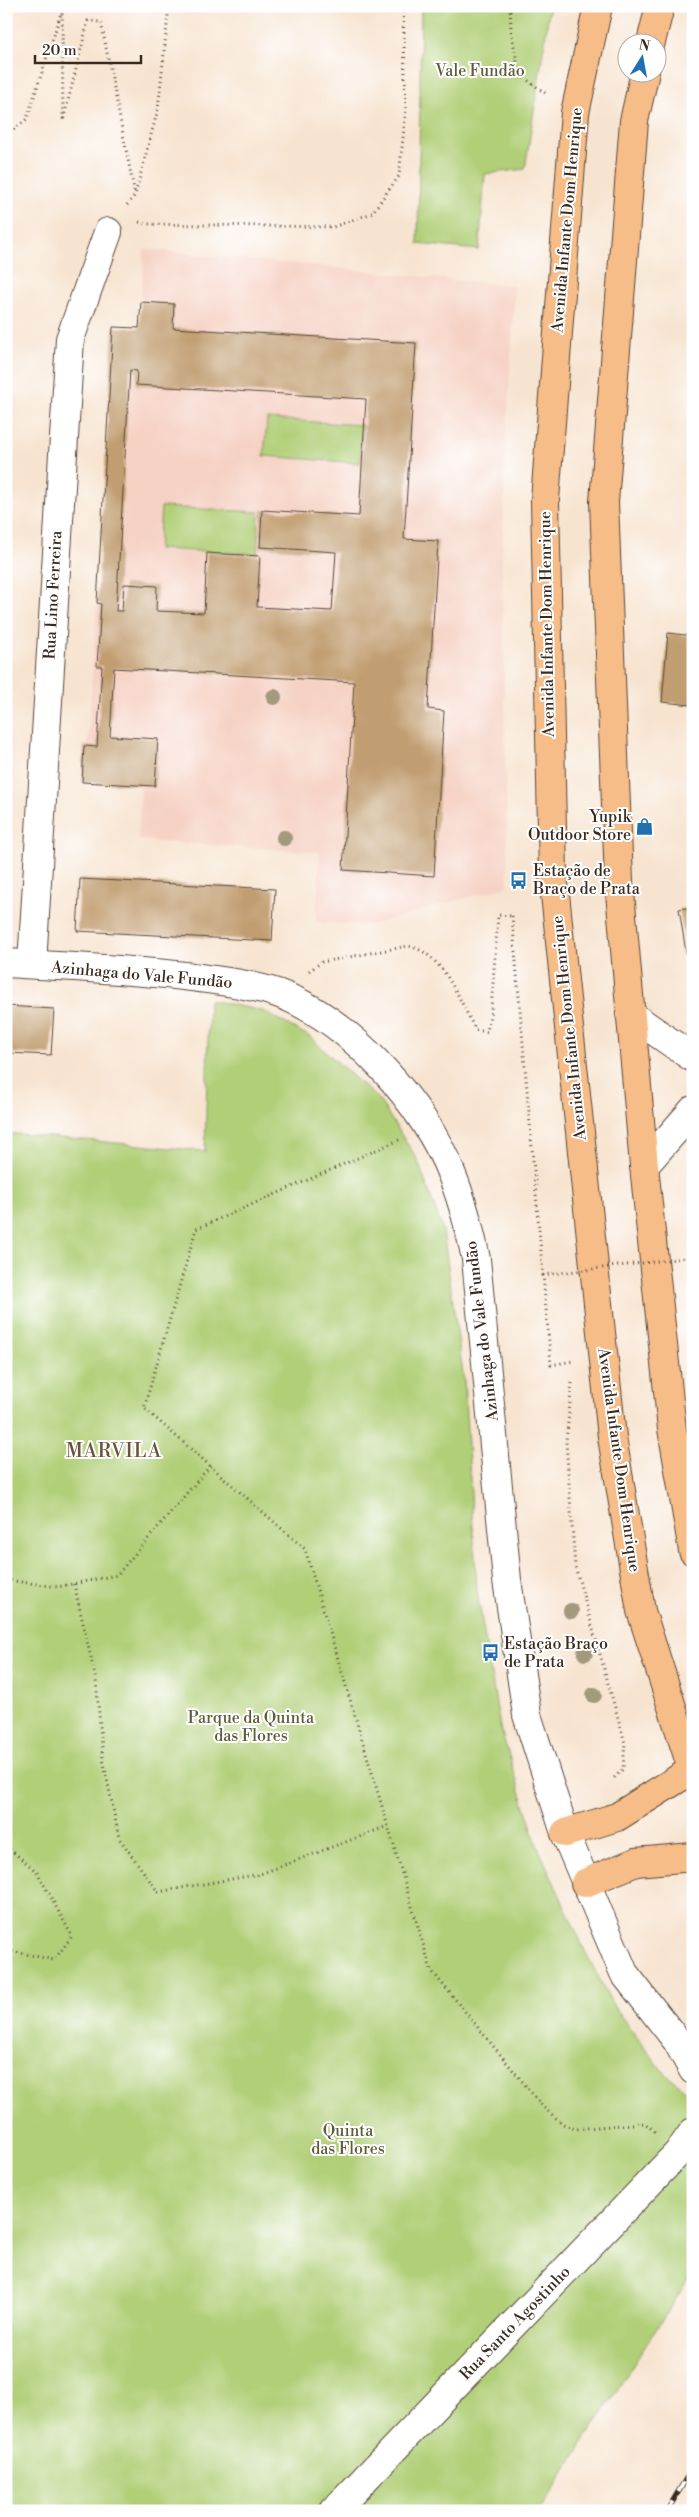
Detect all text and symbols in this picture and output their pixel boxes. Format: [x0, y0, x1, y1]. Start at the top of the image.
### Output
scale bar [35, 32, 141, 64]
north arrow [616, 32, 666, 82]
text: N [637, 36, 651, 56]
text: 20 m [42, 41, 77, 60]
park label: Vale Fundão [434, 61, 525, 81]
street label: Avenida Infante Dom Henrique [547, 107, 587, 334]
street label: Avenida Infante Dom Henrique [535, 511, 559, 738]
street label: Rua Lino Ferreira [40, 529, 66, 660]
place label: Yupik Outdoor Store [528, 807, 633, 845]
shop icon: Yupik Outdoor Store [635, 816, 655, 836]
place label: Estação de Braço de Prata [532, 861, 641, 899]
bus stop icon: Estação de Braço de Prata [509, 870, 529, 890]
street label: Avenida Infante Dom Henrique [547, 915, 591, 1142]
street label: Azinhaga do Vale Fundão [50, 957, 233, 993]
street label: Azinhaga do Vale Fundão [461, 1240, 503, 1423]
street label: Avenida Infante Dom Henrique [593, 1346, 645, 1573]
district label: MARVILA [66, 1439, 162, 1463]
place label: Estação Braço de Prata [504, 1634, 608, 1672]
bus stop icon: Estação Braço de Prata [480, 1643, 500, 1663]
park label: Parque da Quinta das Flores [188, 1708, 315, 1746]
park label: Quinta das Flores [311, 2121, 385, 2159]
street label: Rua Santo Agostinho [455, 2262, 575, 2384]

